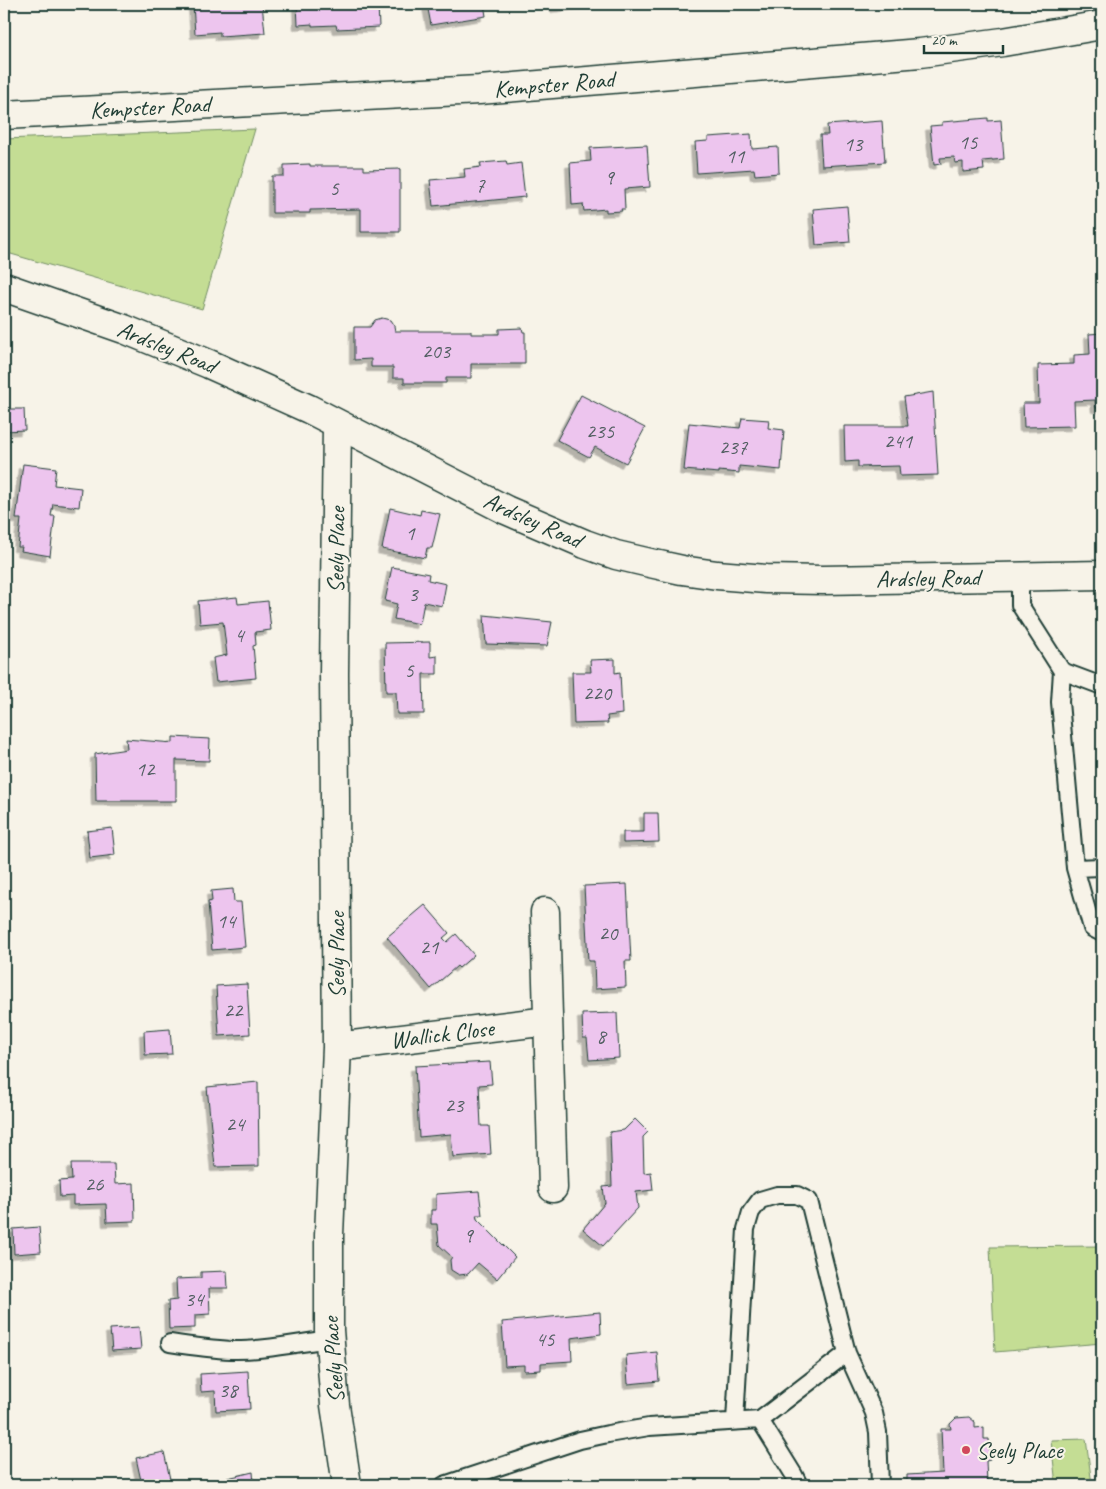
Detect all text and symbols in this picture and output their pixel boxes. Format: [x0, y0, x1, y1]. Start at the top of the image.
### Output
scale bar [924, 22, 1002, 54]
text: 20 m [931, 31, 958, 50]
street label: Kempster Road [493, 63, 619, 104]
street label: Kempster Road [89, 89, 215, 125]
house number: 15 [959, 129, 979, 155]
house number: 13 [844, 131, 864, 157]
house number: 11 [726, 143, 746, 169]
house number: 9 [604, 164, 615, 190]
house number: 7 [475, 172, 486, 198]
house number: 5 [329, 175, 340, 201]
street label: Ardsley Road [113, 314, 224, 382]
house number: 203 [422, 338, 452, 364]
house number: 235 [586, 418, 616, 444]
house number: 241 [884, 428, 914, 454]
house number: 237 [719, 434, 749, 460]
street label: Ardsley Road [479, 485, 590, 556]
street label: Seely Place [320, 504, 352, 593]
house number: 1 [405, 520, 416, 546]
street label: Ardsley Road [876, 562, 984, 594]
house number: 3 [408, 581, 419, 607]
house number: 4 [234, 622, 246, 648]
house number: 5 [404, 657, 415, 683]
house number: 220 [583, 680, 613, 706]
house number: 12 [136, 756, 156, 782]
house number: 14 [217, 908, 238, 934]
street label: Seely Place [321, 910, 351, 998]
house number: 20 [599, 920, 619, 946]
house number: 21 [420, 934, 440, 960]
house number: 22 [224, 997, 244, 1023]
street label: Wallick Close [389, 1013, 497, 1055]
house number: 8 [596, 1023, 608, 1049]
house number: 23 [445, 1092, 465, 1118]
house number: 24 [226, 1111, 247, 1137]
house number: 26 [85, 1171, 104, 1197]
house number: 9 [463, 1222, 474, 1248]
house number: 34 [185, 1286, 206, 1312]
street label: Seely Place [315, 1314, 351, 1404]
house number: 45 [536, 1326, 556, 1352]
house number: 38 [219, 1377, 240, 1403]
place label: Seely Place [976, 1435, 1065, 1465]
marker: Seely Place [960, 1444, 972, 1456]

